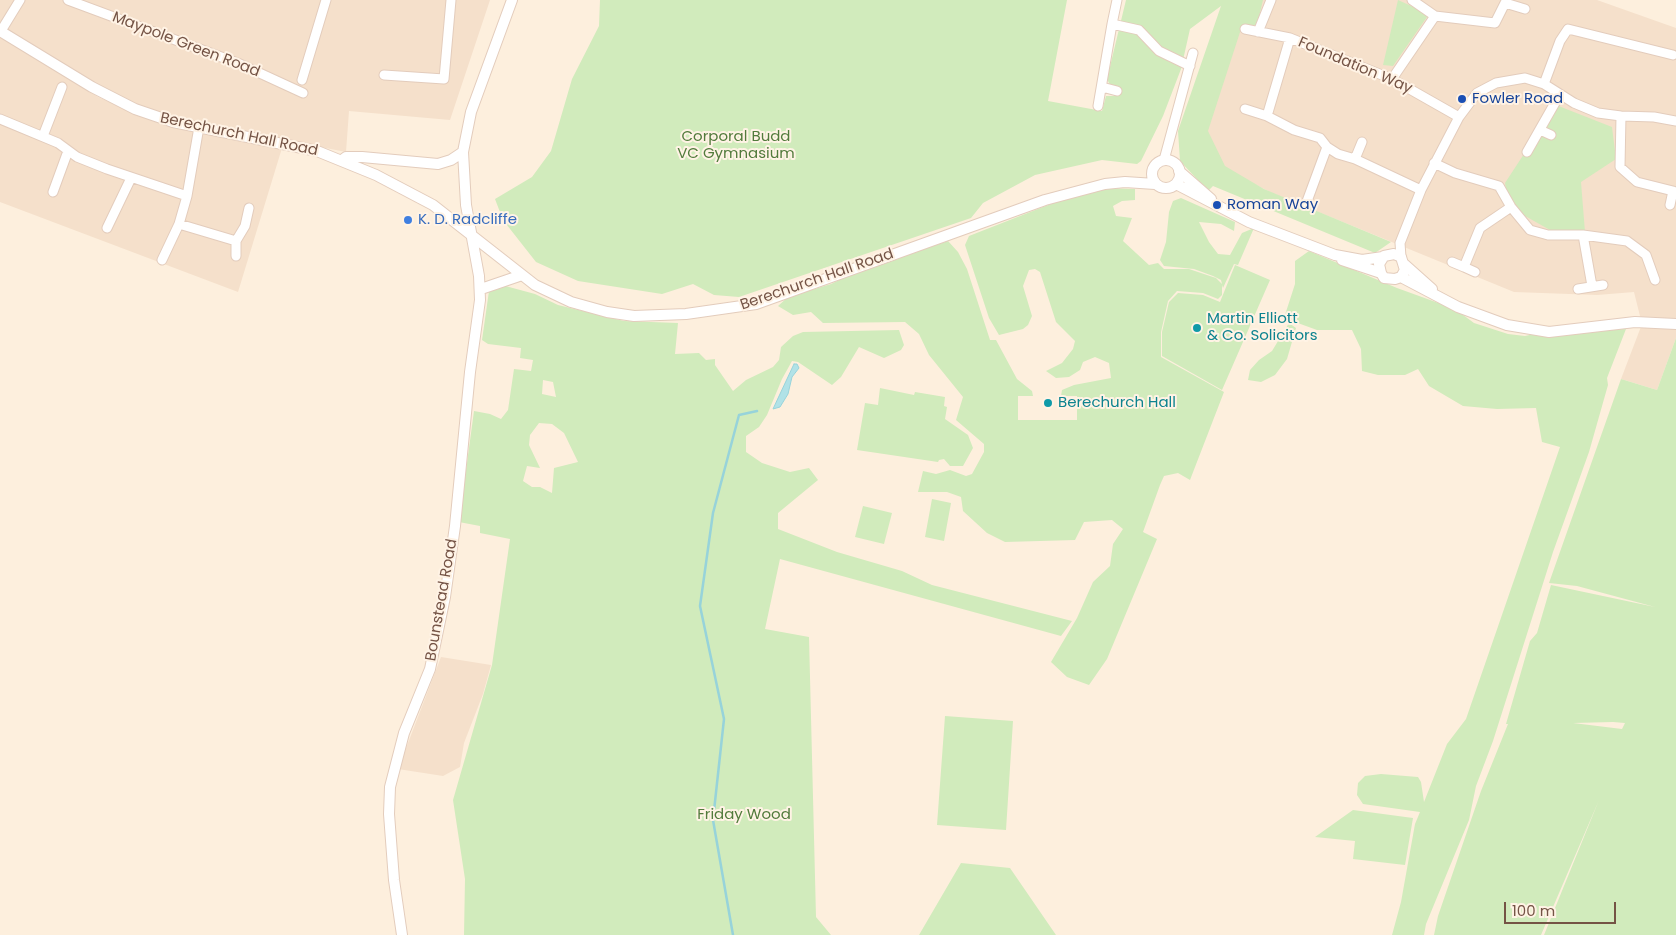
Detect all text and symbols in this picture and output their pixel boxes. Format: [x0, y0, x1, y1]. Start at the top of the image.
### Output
street label: Maypole Green Road [110, 9, 262, 81]
street label: Foundation Way [1295, 34, 1415, 98]
place label: Fowler Road [1472, 90, 1563, 108]
marker: Fowler Road [1456, 93, 1468, 105]
street label: Berechurch Hall Road [158, 109, 320, 161]
park label: Corporal Budd VC Gymnasium [677, 128, 795, 163]
place label: Roman Way [1227, 196, 1318, 214]
marker: Roman Way [1211, 199, 1223, 211]
place label: K. D. Radcliffe [418, 211, 517, 229]
marker: K. D. Radcliffe [402, 214, 414, 226]
street label: Berechurch Hall Road [738, 245, 896, 315]
place label: Martin Elliott & Co. Solicitors [1207, 310, 1317, 345]
marker: Martin Elliott & Co. Solicitors [1191, 322, 1203, 334]
place label: Berechurch Hall [1058, 394, 1176, 412]
marker: Berechurch Hall [1042, 397, 1054, 409]
street label: Bounstead Road [422, 537, 462, 663]
park label: Friday Wood [697, 806, 791, 824]
scale bar [1506, 892, 1618, 924]
text: 100 m [1512, 900, 1555, 921]

